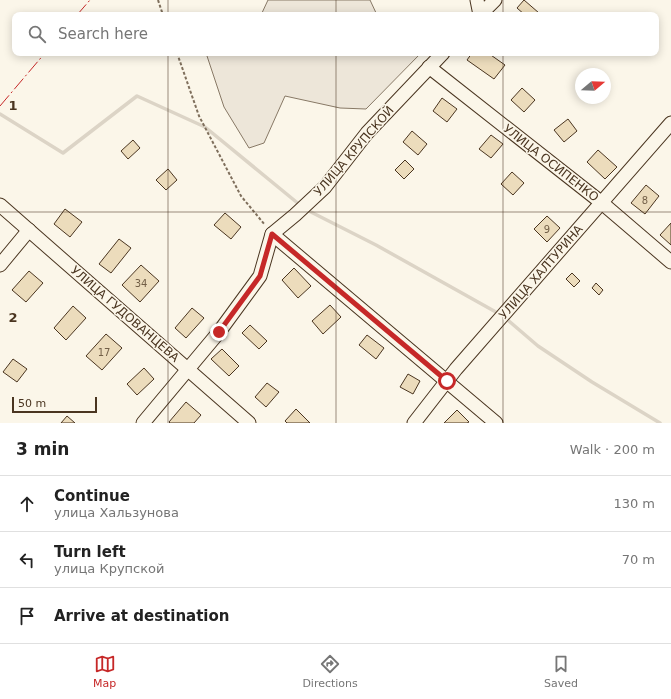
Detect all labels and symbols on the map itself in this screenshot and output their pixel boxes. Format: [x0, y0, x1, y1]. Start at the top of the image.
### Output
north arrow [575, 68, 611, 104]
text: 1 [8, 98, 18, 113]
street label: УЛИЦА КРУПСКОЙ [311, 103, 397, 199]
street label: УЛИЦА ОСИПЕНКО [501, 121, 601, 205]
house number: 8 [642, 195, 648, 206]
street label: УЛИЦА ХАЛТУРИНА [496, 221, 586, 322]
house number: 9 [544, 224, 550, 235]
street label: УЛИЦА ГУДОВАНЦЕВА [68, 263, 183, 365]
house number: 34 [135, 278, 147, 289]
text: 2 [8, 310, 18, 325]
route end [210, 323, 228, 341]
house number: 17 [98, 347, 110, 358]
route start [438, 372, 456, 390]
scale bar [12, 395, 97, 414]

